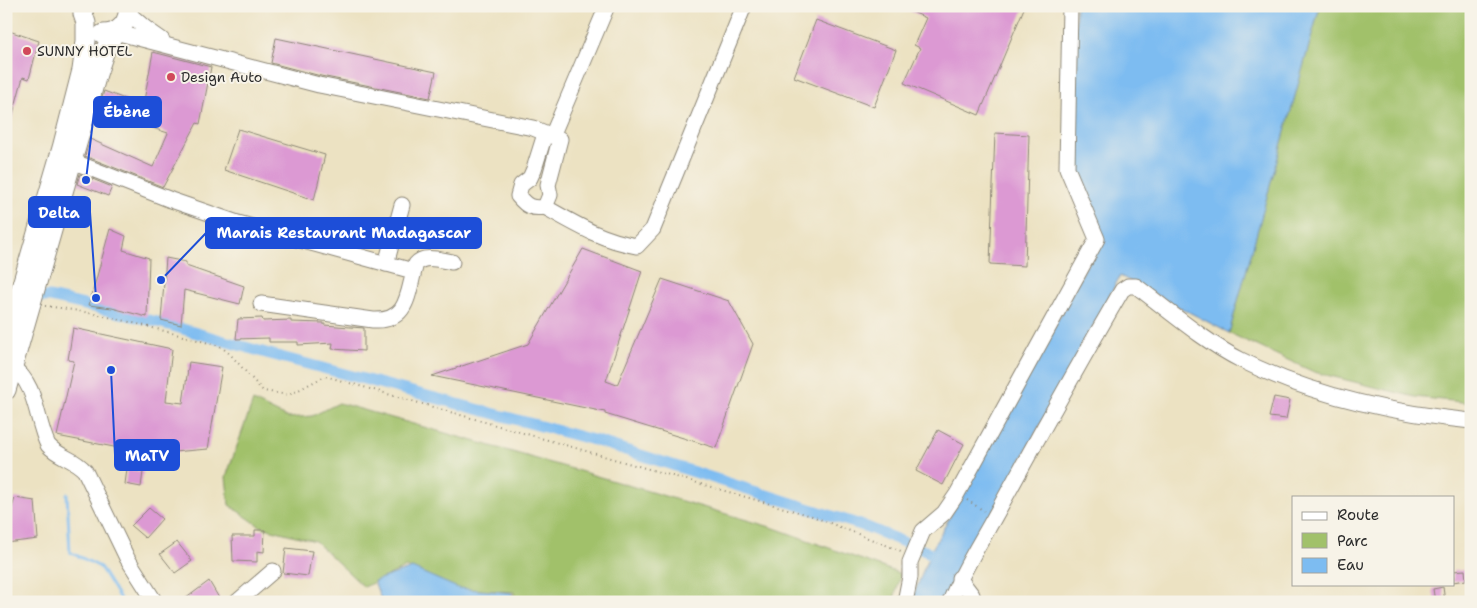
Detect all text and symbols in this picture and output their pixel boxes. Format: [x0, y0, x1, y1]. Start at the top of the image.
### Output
place label: SUNNY HOTEL [37, 42, 133, 60]
marker: SUNNY HOTEL [21, 45, 33, 57]
place label: Design Auto [181, 68, 262, 86]
marker: Design Auto [165, 71, 177, 83]
callout: Ébène [94, 97, 161, 127]
text: Ébène [103, 101, 151, 122]
callout: Delta [29, 197, 90, 227]
text: Delta [38, 203, 81, 223]
callout: Marais Restaurant Madagascar [206, 218, 481, 248]
text: Marais Restaurant Madagascar [217, 223, 471, 243]
callout: MaTV [115, 440, 179, 470]
text: MaTV [125, 446, 169, 466]
legend [1292, 496, 1454, 586]
text: Route [1337, 505, 1379, 525]
text: Parc [1337, 531, 1368, 551]
text: Eau [1337, 555, 1364, 575]

